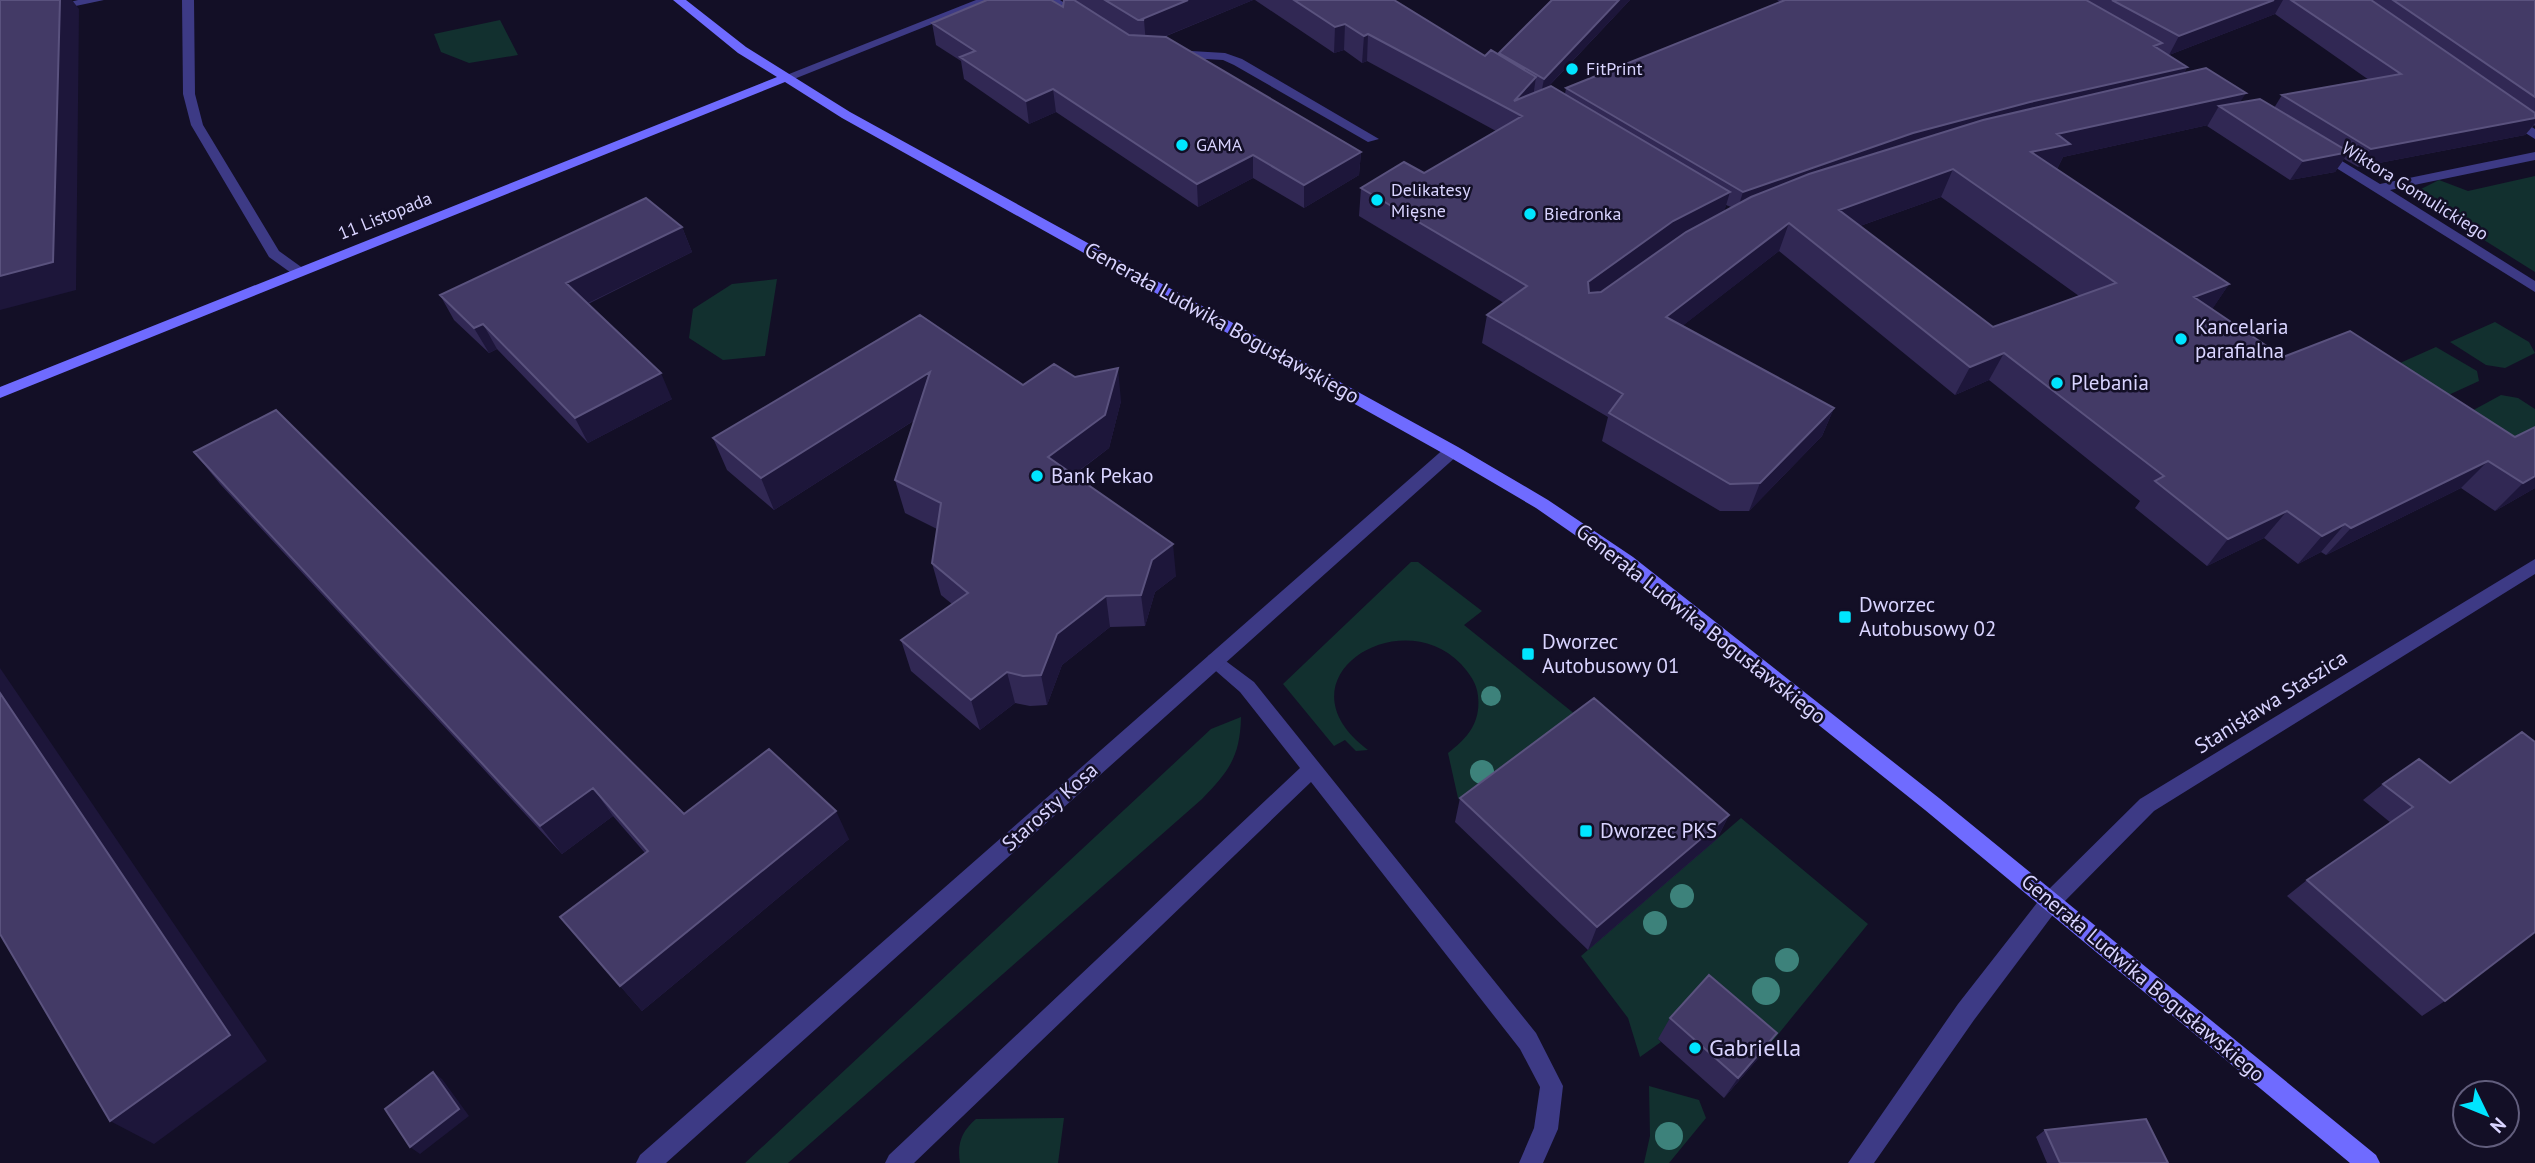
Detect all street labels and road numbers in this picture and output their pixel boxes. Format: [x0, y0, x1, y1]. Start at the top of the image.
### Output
street label: Wiktora Gomulickiego [2338, 136, 2493, 245]
street label: 11 Listopada [335, 186, 435, 245]
street label: Generała Ludwika Bogusławskiego [1080, 236, 1364, 410]
street label: Generała Ludwika Bogusławskiego [1571, 518, 1832, 730]
street label: Stanisława Staszica [2189, 644, 2352, 759]
street label: Starosty Kosa [996, 756, 1103, 857]
street label: Generała Ludwika Bogusławskiego [2016, 868, 2271, 1088]

